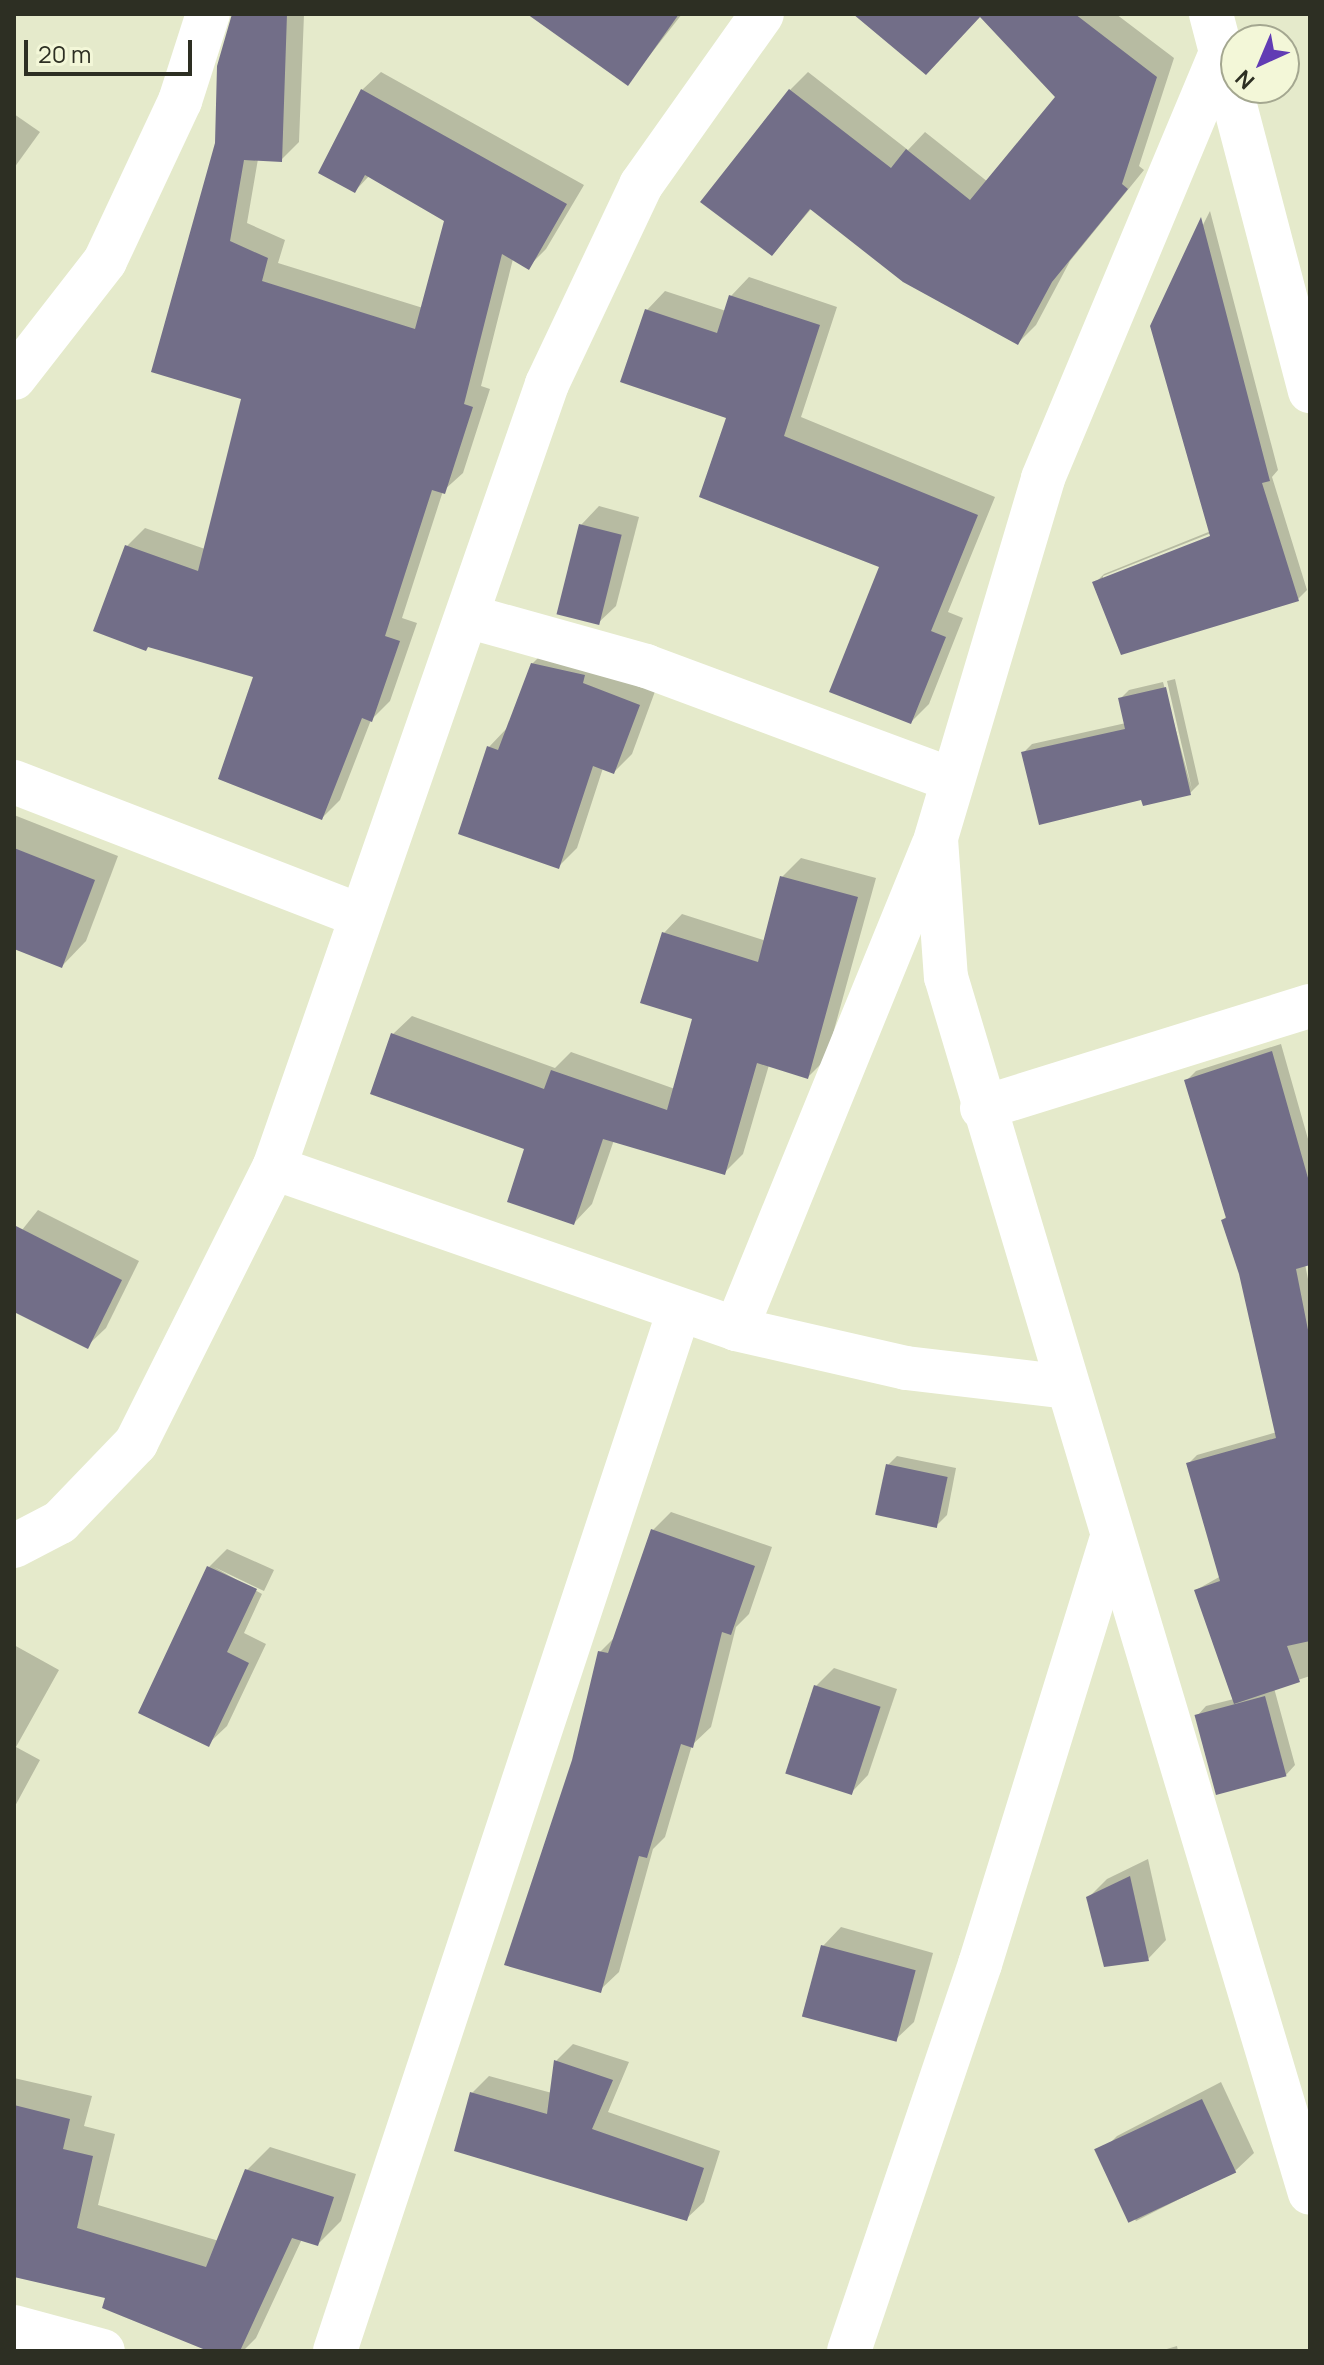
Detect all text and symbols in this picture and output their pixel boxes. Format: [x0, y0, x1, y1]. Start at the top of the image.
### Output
scale bar [28, 24, 196, 74]
north arrow [1220, 24, 1300, 104]
text: 20 m [38, 37, 91, 70]
text: N [1229, 64, 1261, 96]

